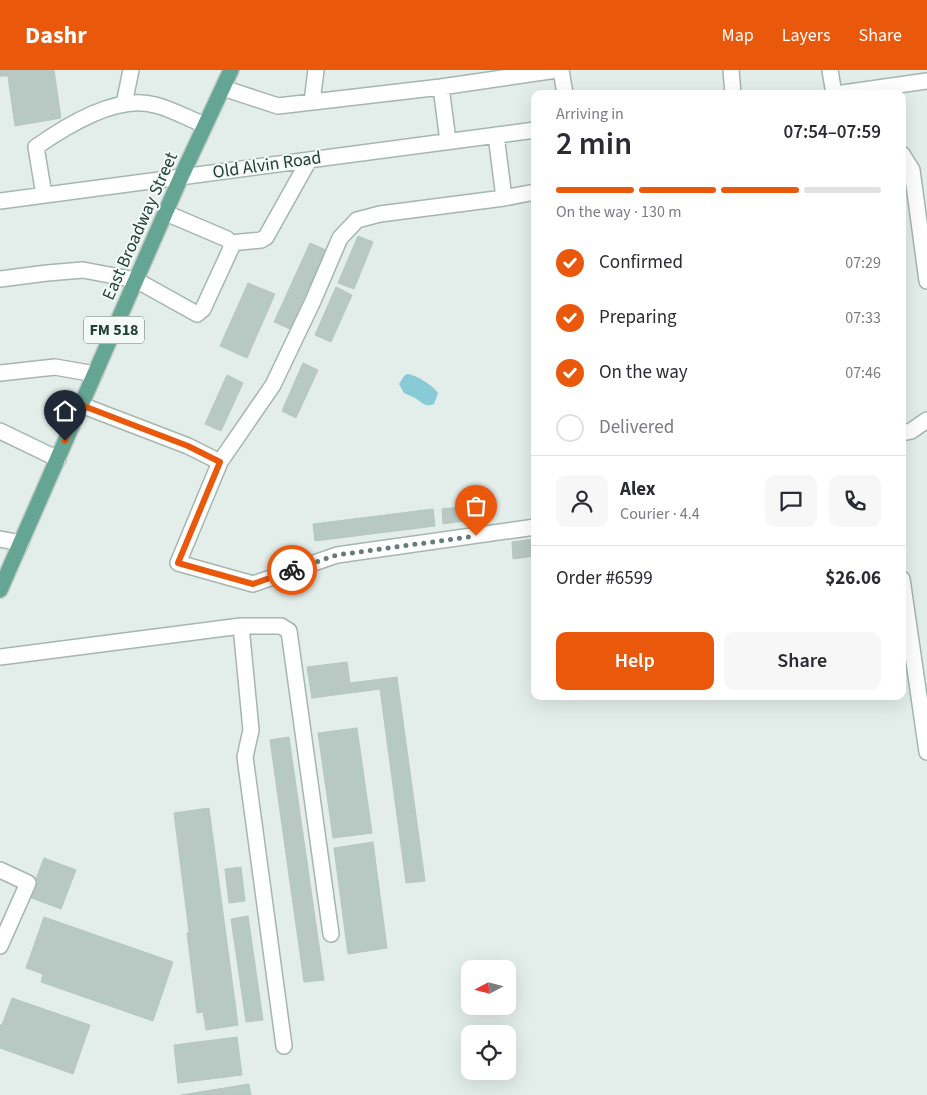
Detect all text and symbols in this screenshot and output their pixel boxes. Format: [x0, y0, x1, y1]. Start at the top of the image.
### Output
text: Dashr [25, 18, 87, 53]
text: Map [722, 23, 754, 48]
text: Layers [782, 23, 831, 48]
text: Share [859, 23, 902, 48]
text: Arriving in [556, 103, 624, 125]
text: 07:54–07:59 [783, 119, 881, 146]
text: 2 min [556, 121, 632, 167]
street label: Old Alvin Road [211, 145, 323, 185]
street label: East Broadway Street [96, 148, 184, 304]
text: On the way · 130 m [556, 201, 681, 223]
icon: check [556, 249, 584, 277]
text: Confirmed [599, 249, 683, 276]
text: 07:29 [845, 252, 881, 274]
icon: check [556, 304, 584, 332]
text: Preparing [599, 304, 677, 331]
text: 07:33 [845, 307, 881, 329]
road number: FM 518 [84, 316, 144, 344]
icon: check [556, 359, 584, 387]
text: On the way [599, 359, 688, 386]
text: 07:46 [845, 362, 881, 384]
pin [44, 390, 86, 441]
icon: home [51, 397, 79, 425]
text: Delivered [599, 414, 674, 441]
button: person [556, 475, 608, 527]
button: chat [765, 475, 817, 527]
button: phone [829, 475, 881, 527]
text: Alex [620, 476, 656, 503]
pin [455, 485, 497, 536]
icon: bag [462, 492, 490, 520]
text: Courier · 4.4 [620, 503, 700, 525]
courier [267, 545, 317, 595]
icon: bike [278, 556, 306, 584]
text: Order #6599 [556, 565, 653, 592]
text: $26.06 [825, 565, 881, 592]
button: Help [556, 632, 714, 690]
button: Share [724, 632, 881, 690]
north arrow [461, 960, 516, 1015]
map controls [461, 960, 516, 1080]
button: locate [461, 1025, 516, 1080]

